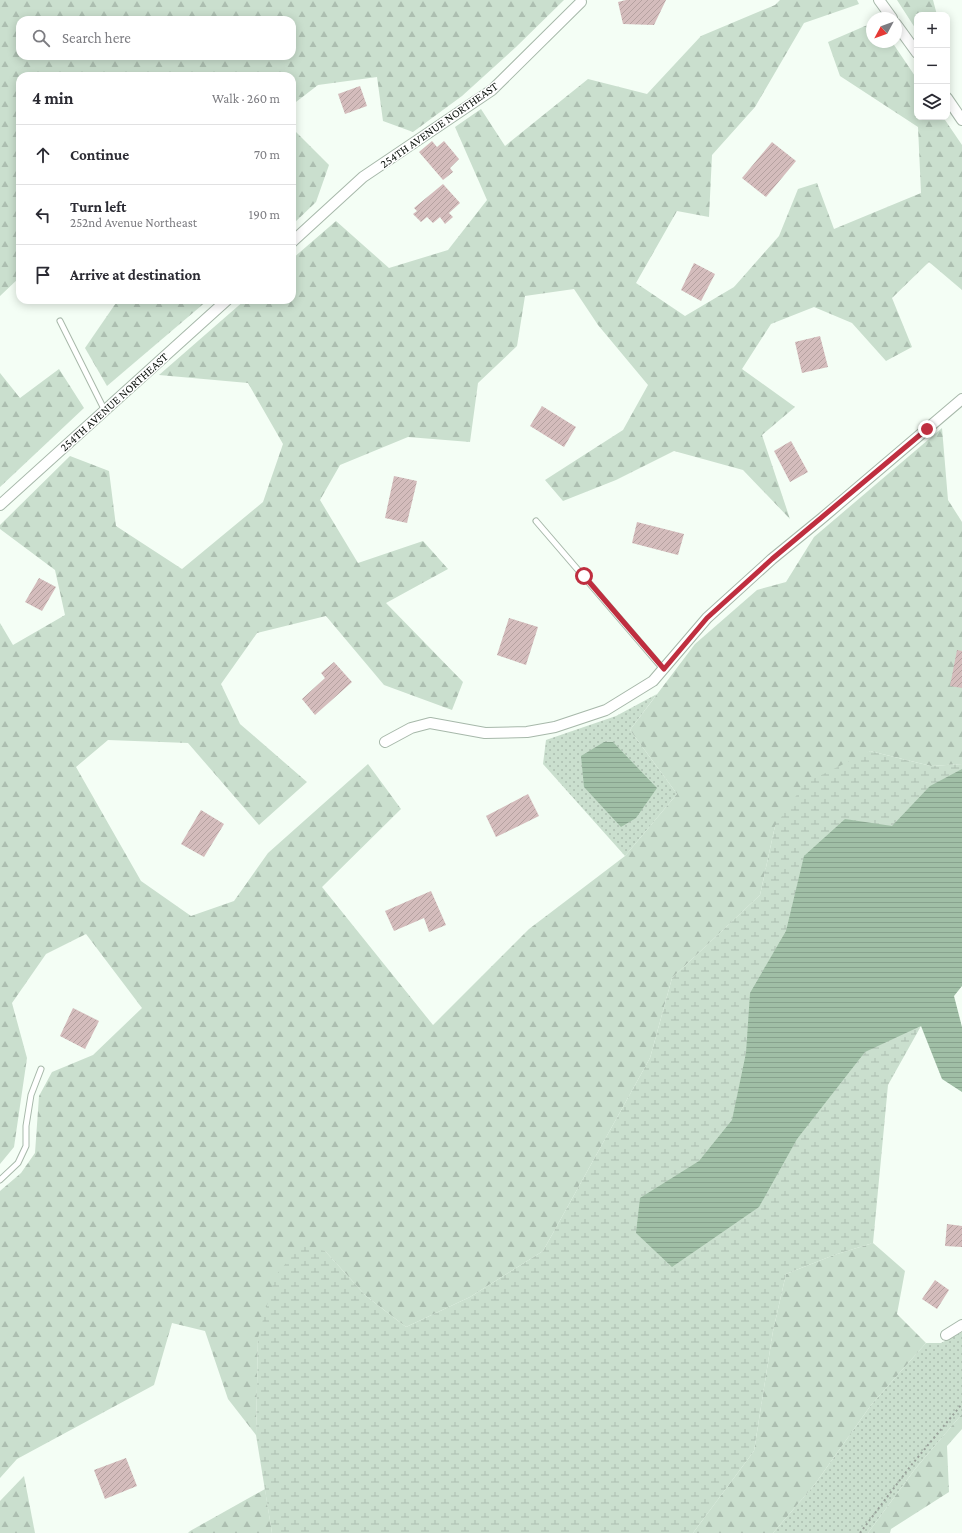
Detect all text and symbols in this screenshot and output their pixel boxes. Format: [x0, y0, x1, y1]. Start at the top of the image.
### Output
north arrow [866, 12, 902, 48]
map controls [914, 12, 950, 120]
button: + [914, 12, 950, 48]
search box [16, 16, 296, 60]
icon: search [30, 27, 52, 49]
text: Search here [62, 30, 131, 46]
button: − [914, 48, 950, 84]
street label: 254TH AVENUE NORTHEAST [377, 79, 501, 171]
button: layers [914, 84, 950, 120]
text: 4 min [32, 89, 74, 108]
text: Walk · 260 m [212, 91, 280, 106]
icon: ahead [32, 144, 54, 166]
text: Continue [70, 147, 129, 163]
text: 70 m [254, 147, 280, 162]
text: Turn left [70, 199, 126, 215]
icon: left [32, 204, 54, 226]
text: 190 m [249, 207, 280, 222]
text: 252nd Avenue Northeast [70, 215, 197, 230]
icon: arrive [32, 264, 54, 286]
text: Arrive at destination [70, 267, 201, 283]
street label: 254TH AVENUE NORTHEAST [57, 349, 171, 454]
route end [918, 420, 936, 438]
route start [575, 567, 593, 585]

